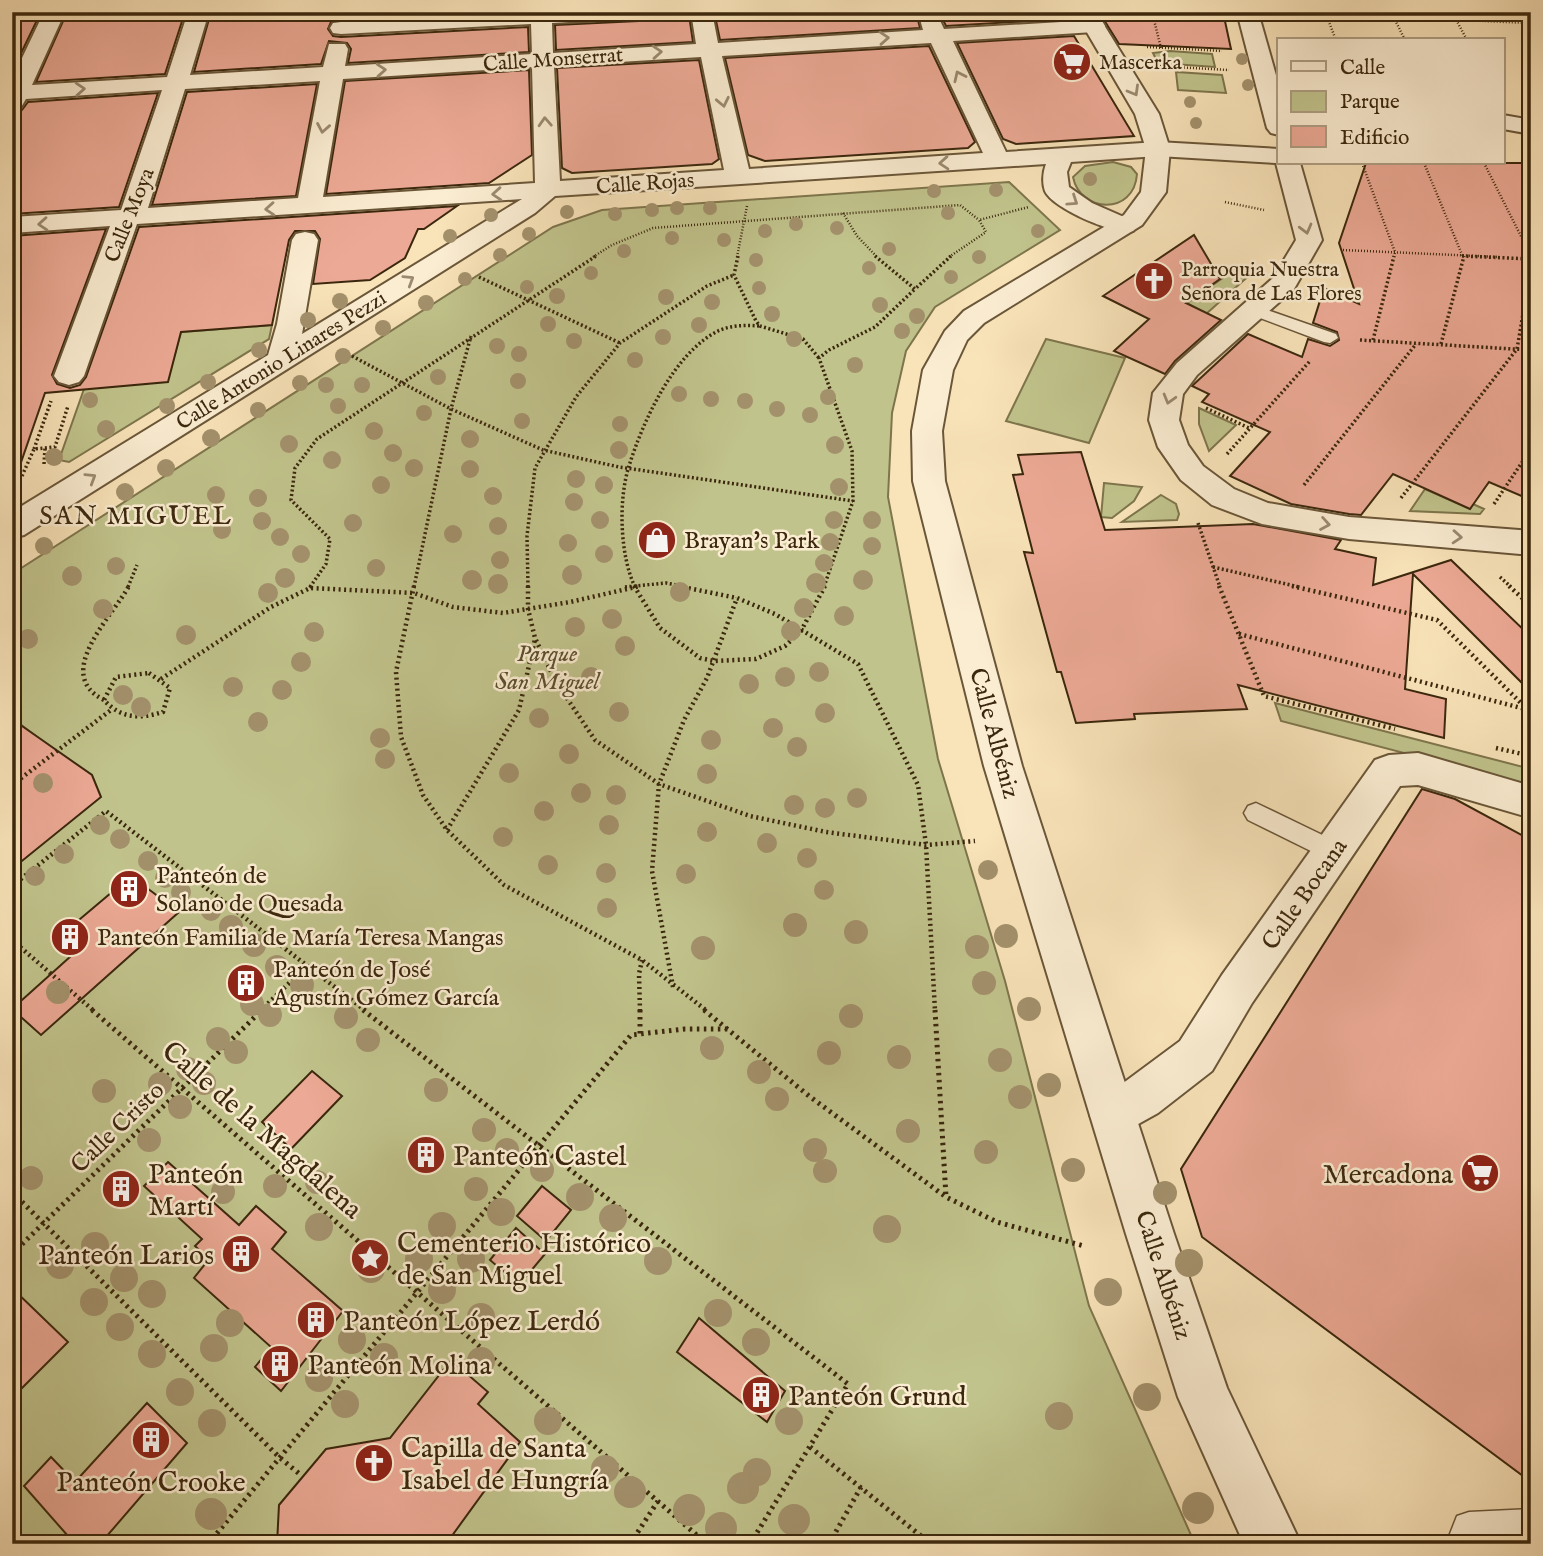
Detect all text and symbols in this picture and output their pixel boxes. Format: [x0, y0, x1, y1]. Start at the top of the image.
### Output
one-way arrow [879, 31, 890, 46]
legend [1277, 38, 1504, 164]
supermarket icon: Mascerka [1051, 41, 1093, 83]
street label: Calle Monserrat [482, 42, 624, 79]
one-way arrow [651, 45, 662, 60]
place label: Mascerka [1099, 50, 1183, 77]
text: Calle [1340, 55, 1385, 82]
one-way arrow [376, 63, 387, 78]
one-way arrow [953, 71, 967, 83]
one-way arrow [75, 82, 86, 97]
one-way arrow [1126, 84, 1139, 97]
text: Parque [1340, 89, 1400, 116]
one-way arrow [714, 96, 729, 108]
one-way arrow [537, 116, 552, 127]
one-way arrow [316, 122, 331, 134]
text: Edificio [1340, 125, 1409, 152]
one-way arrow [938, 155, 949, 170]
street label: Calle Moya [99, 163, 162, 267]
street label: Calle Rojas [595, 168, 695, 201]
one-way arrow [491, 186, 502, 201]
one-way arrow [1065, 193, 1078, 205]
one-way arrow [264, 201, 275, 216]
one-way arrow [37, 216, 48, 231]
one-way arrow [1298, 222, 1312, 234]
place label: Parroquia Nuestra Señora de Las Flores [1181, 257, 1362, 308]
church icon: Parroquia Nuestra Señora de Las Flores [1133, 260, 1175, 302]
one-way arrow [402, 276, 415, 289]
street label: Calle Antonio Linares Pezzi [172, 286, 392, 437]
one-way arrow [1163, 392, 1177, 404]
one-way arrow [83, 473, 96, 486]
district label: SAN MIGUEL [39, 500, 233, 533]
one-way arrow [1319, 516, 1331, 531]
shop icon: Brayan's Park [636, 519, 678, 561]
place label: Brayan's Park [684, 526, 820, 557]
one-way arrow [1452, 529, 1463, 544]
park label: Parque San Miguel [495, 639, 601, 698]
street label: Calle Albéniz [961, 665, 1026, 802]
street label: Calle Bocana [1255, 832, 1355, 957]
place label: Panteón de Solano de Quesada [156, 861, 344, 920]
building icon: Panteón de Solano de Quesada [108, 868, 150, 910]
building icon: Panteón Familia de María Teresa Mangas [49, 916, 91, 958]
place label: Panteón Familia de María Teresa Mangas [97, 923, 503, 954]
place label: Panteón de José Agustín Gómez García [272, 955, 500, 1014]
building icon: Panteón de José Agustín Gómez García [225, 962, 267, 1004]
street label: Calle de la Magdalena [154, 1034, 369, 1228]
street label: Calle Cristo [65, 1076, 172, 1180]
building icon: Panteón Castel [405, 1134, 447, 1176]
place label: Panteón Castel [453, 1140, 627, 1175]
supermarket icon: Mercadona [1459, 1152, 1501, 1194]
place label: Panteón Martí [148, 1158, 243, 1225]
place label: Mercadona [1323, 1158, 1454, 1193]
building icon: Panteón Martí [100, 1168, 142, 1210]
street label: Calle Albéniz [1127, 1207, 1198, 1344]
place label: Cementerio Histórico de San Miguel [397, 1227, 651, 1294]
building icon: Panteón Larios [220, 1233, 262, 1275]
place icon: Cementerio Histórico de San Miguel [349, 1237, 391, 1279]
place label: Panteón Larios [38, 1239, 214, 1274]
building icon: Panteón López Lerdó [295, 1299, 337, 1341]
place label: Panteón López Lerdó [343, 1305, 600, 1340]
building icon: Panteón Molina [259, 1343, 301, 1385]
place label: Panteón Molina [307, 1349, 493, 1384]
building icon: Panteón Grund [740, 1374, 782, 1416]
place label: Panteón Grund [788, 1380, 966, 1415]
building icon: Panteón Crooke [130, 1419, 172, 1461]
place label: Capilla de Santa Isabel de Hungría [401, 1432, 610, 1499]
church icon: Capilla de Santa Isabel de Hungría [353, 1442, 395, 1484]
place label: Panteón Crooke [56, 1466, 246, 1501]

